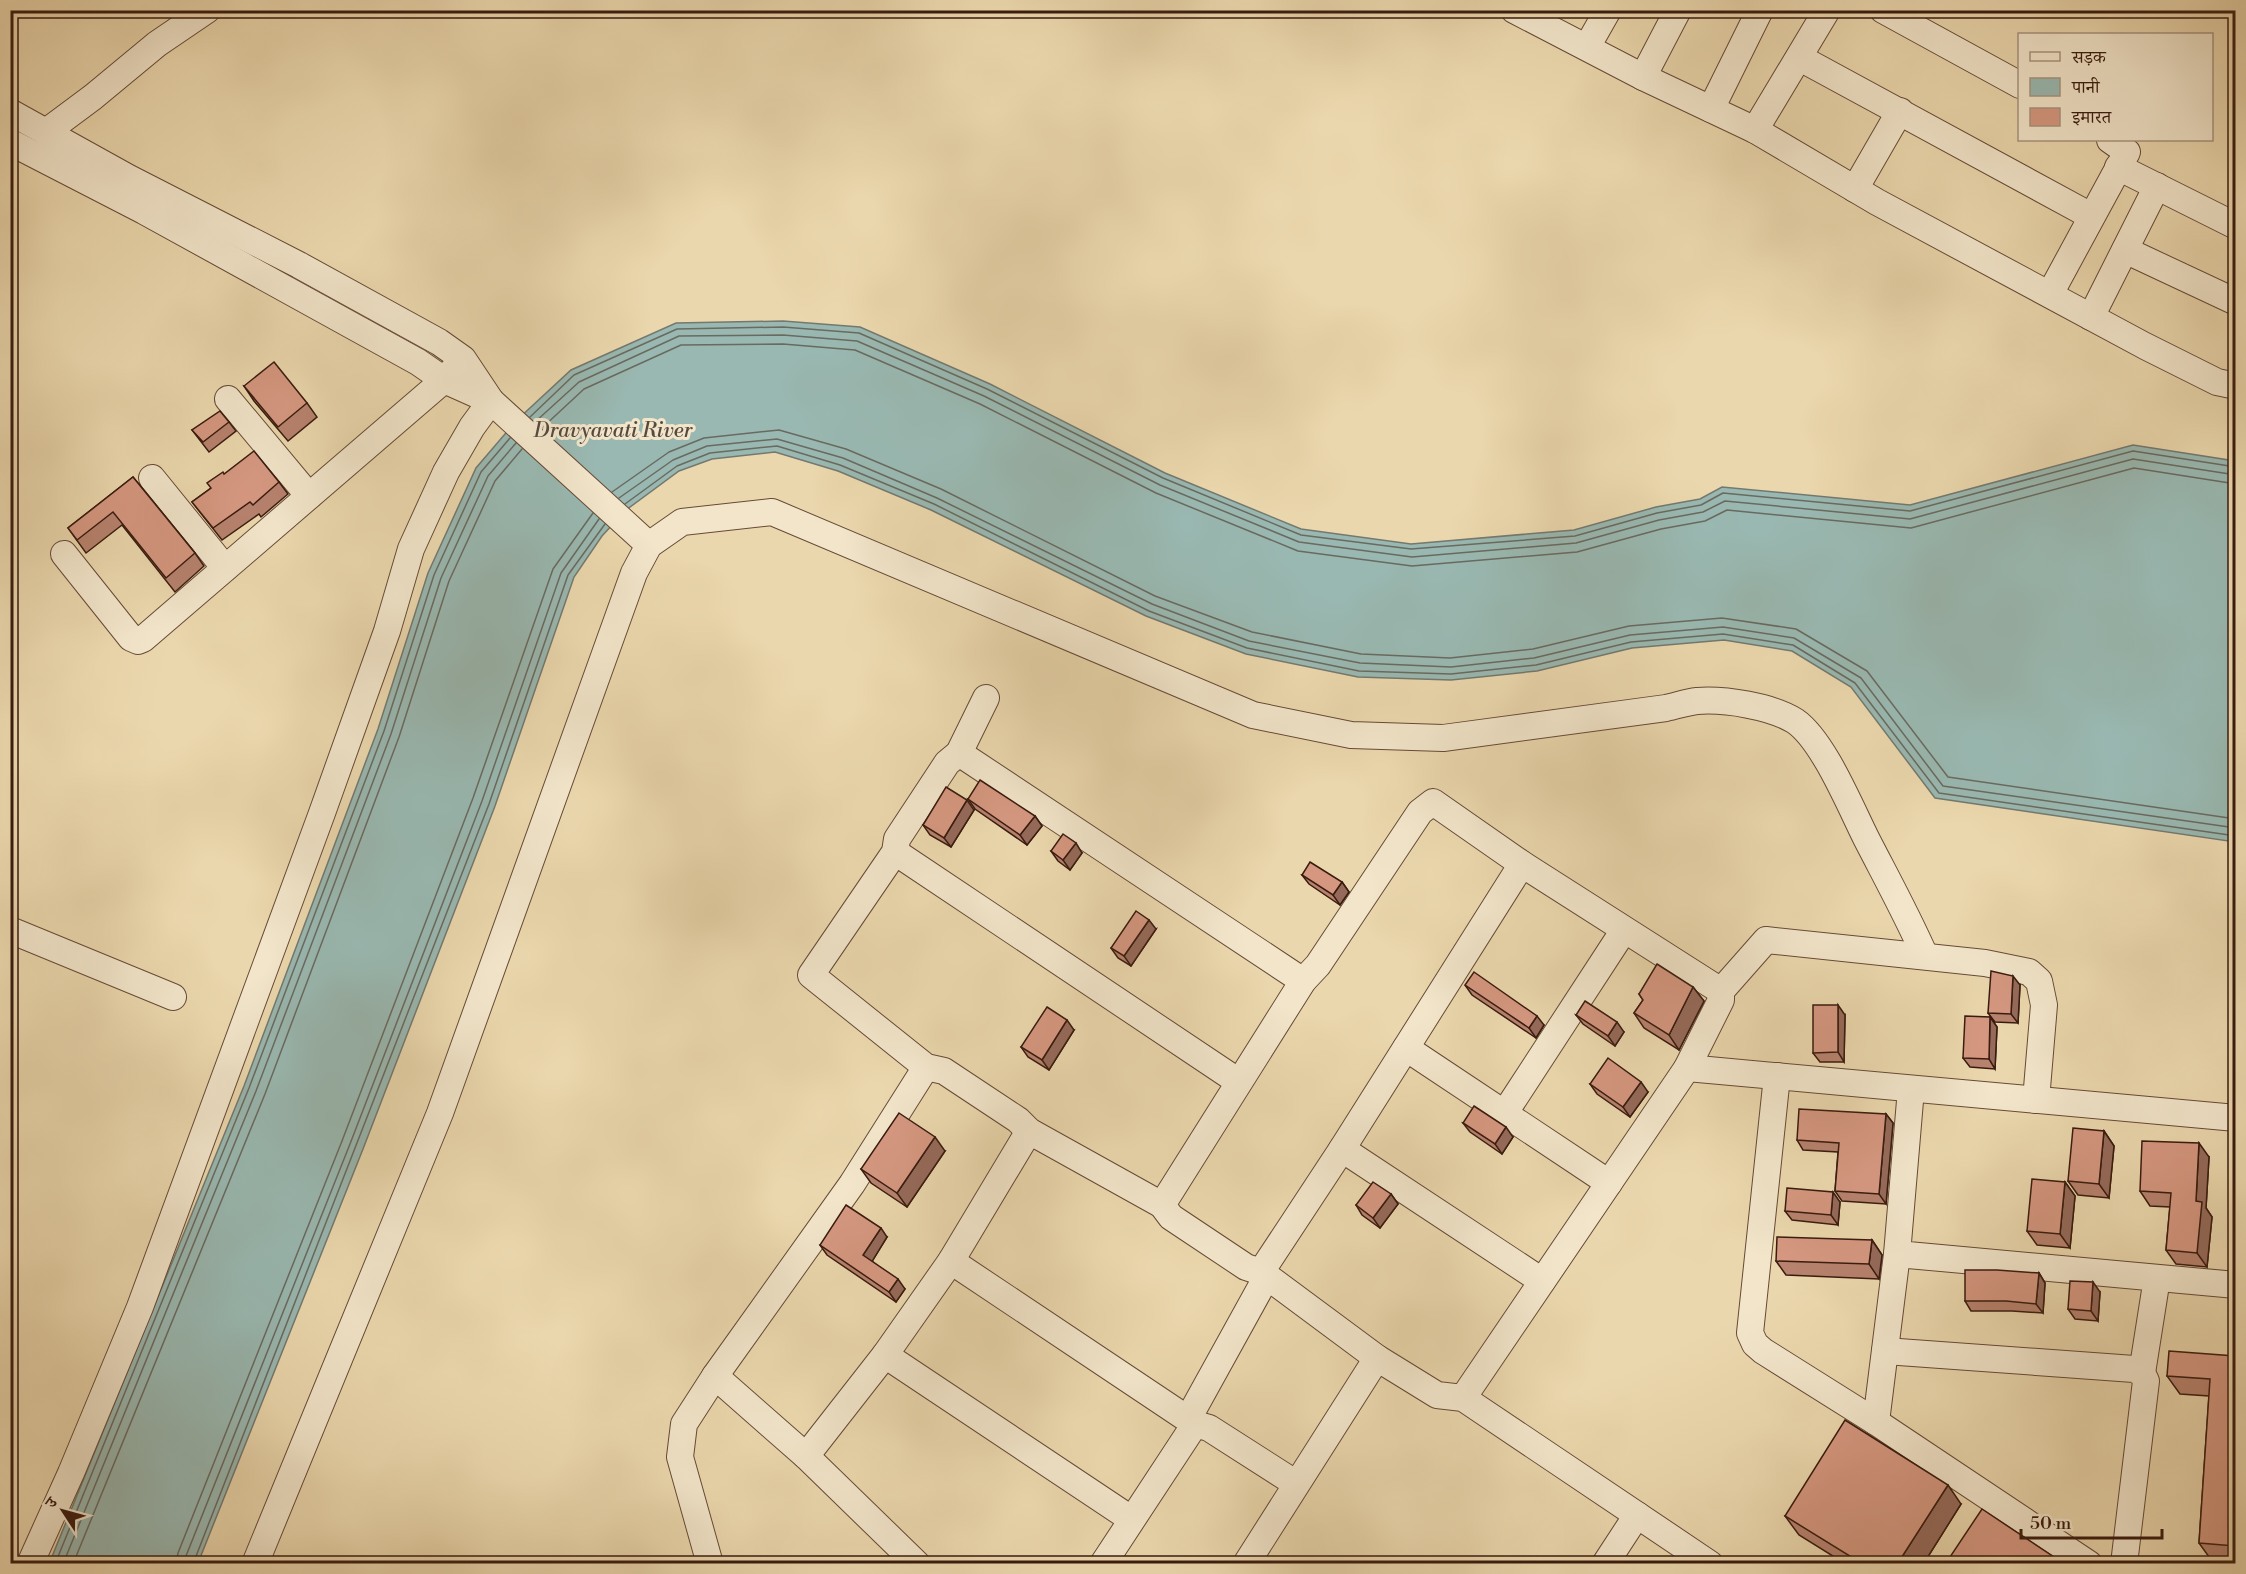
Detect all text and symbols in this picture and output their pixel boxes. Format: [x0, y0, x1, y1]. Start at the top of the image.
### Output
legend [2018, 33, 2213, 141]
text: सड़क [2071, 46, 2107, 69]
text: पानी [2071, 76, 2101, 99]
text: इमारत [2071, 106, 2112, 129]
water label: Dravyavati River [533, 418, 694, 444]
north arrow [33, 1481, 93, 1541]
text: उ [41, 1492, 63, 1513]
scale bar [2021, 1502, 2162, 1540]
text: 50 m [2030, 1512, 2072, 1535]

